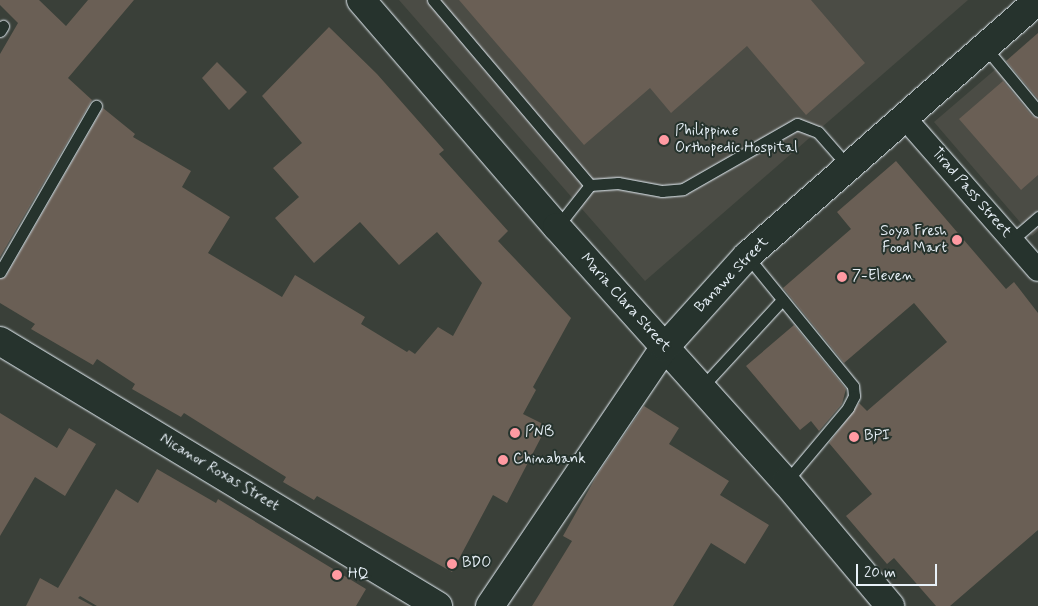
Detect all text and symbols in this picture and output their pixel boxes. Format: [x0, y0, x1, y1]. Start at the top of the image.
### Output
place label: Philippine Orthopedic Hospital [675, 122, 798, 157]
marker: Philippine Orthopedic Hospital [657, 133, 671, 147]
street label: Tirad Pass Street [928, 145, 1014, 241]
place label: Soya Fresh Food Mart [880, 222, 947, 257]
street label: Banawe Street [691, 233, 773, 317]
marker: Soya Fresh Food Mart [951, 234, 963, 246]
street label: Maria Clara Street [576, 250, 674, 356]
place label: 7-Eleven [852, 268, 914, 286]
marker: 7-Eleven [836, 271, 848, 283]
place label: PNB [525, 424, 554, 442]
marker: PNB [509, 427, 521, 439]
place label: BPI [864, 428, 890, 446]
street label: Nicanor Roxas Street [155, 430, 283, 516]
marker: BPI [848, 431, 860, 443]
place label: Chinabank [513, 451, 586, 469]
marker: Chinabank [497, 454, 509, 466]
scale bar [858, 554, 939, 586]
place label: BDO [462, 555, 491, 573]
marker: BDO [446, 558, 458, 570]
text: 20 m [864, 563, 896, 583]
place label: HQ [348, 566, 369, 584]
marker: HQ [330, 568, 344, 582]

